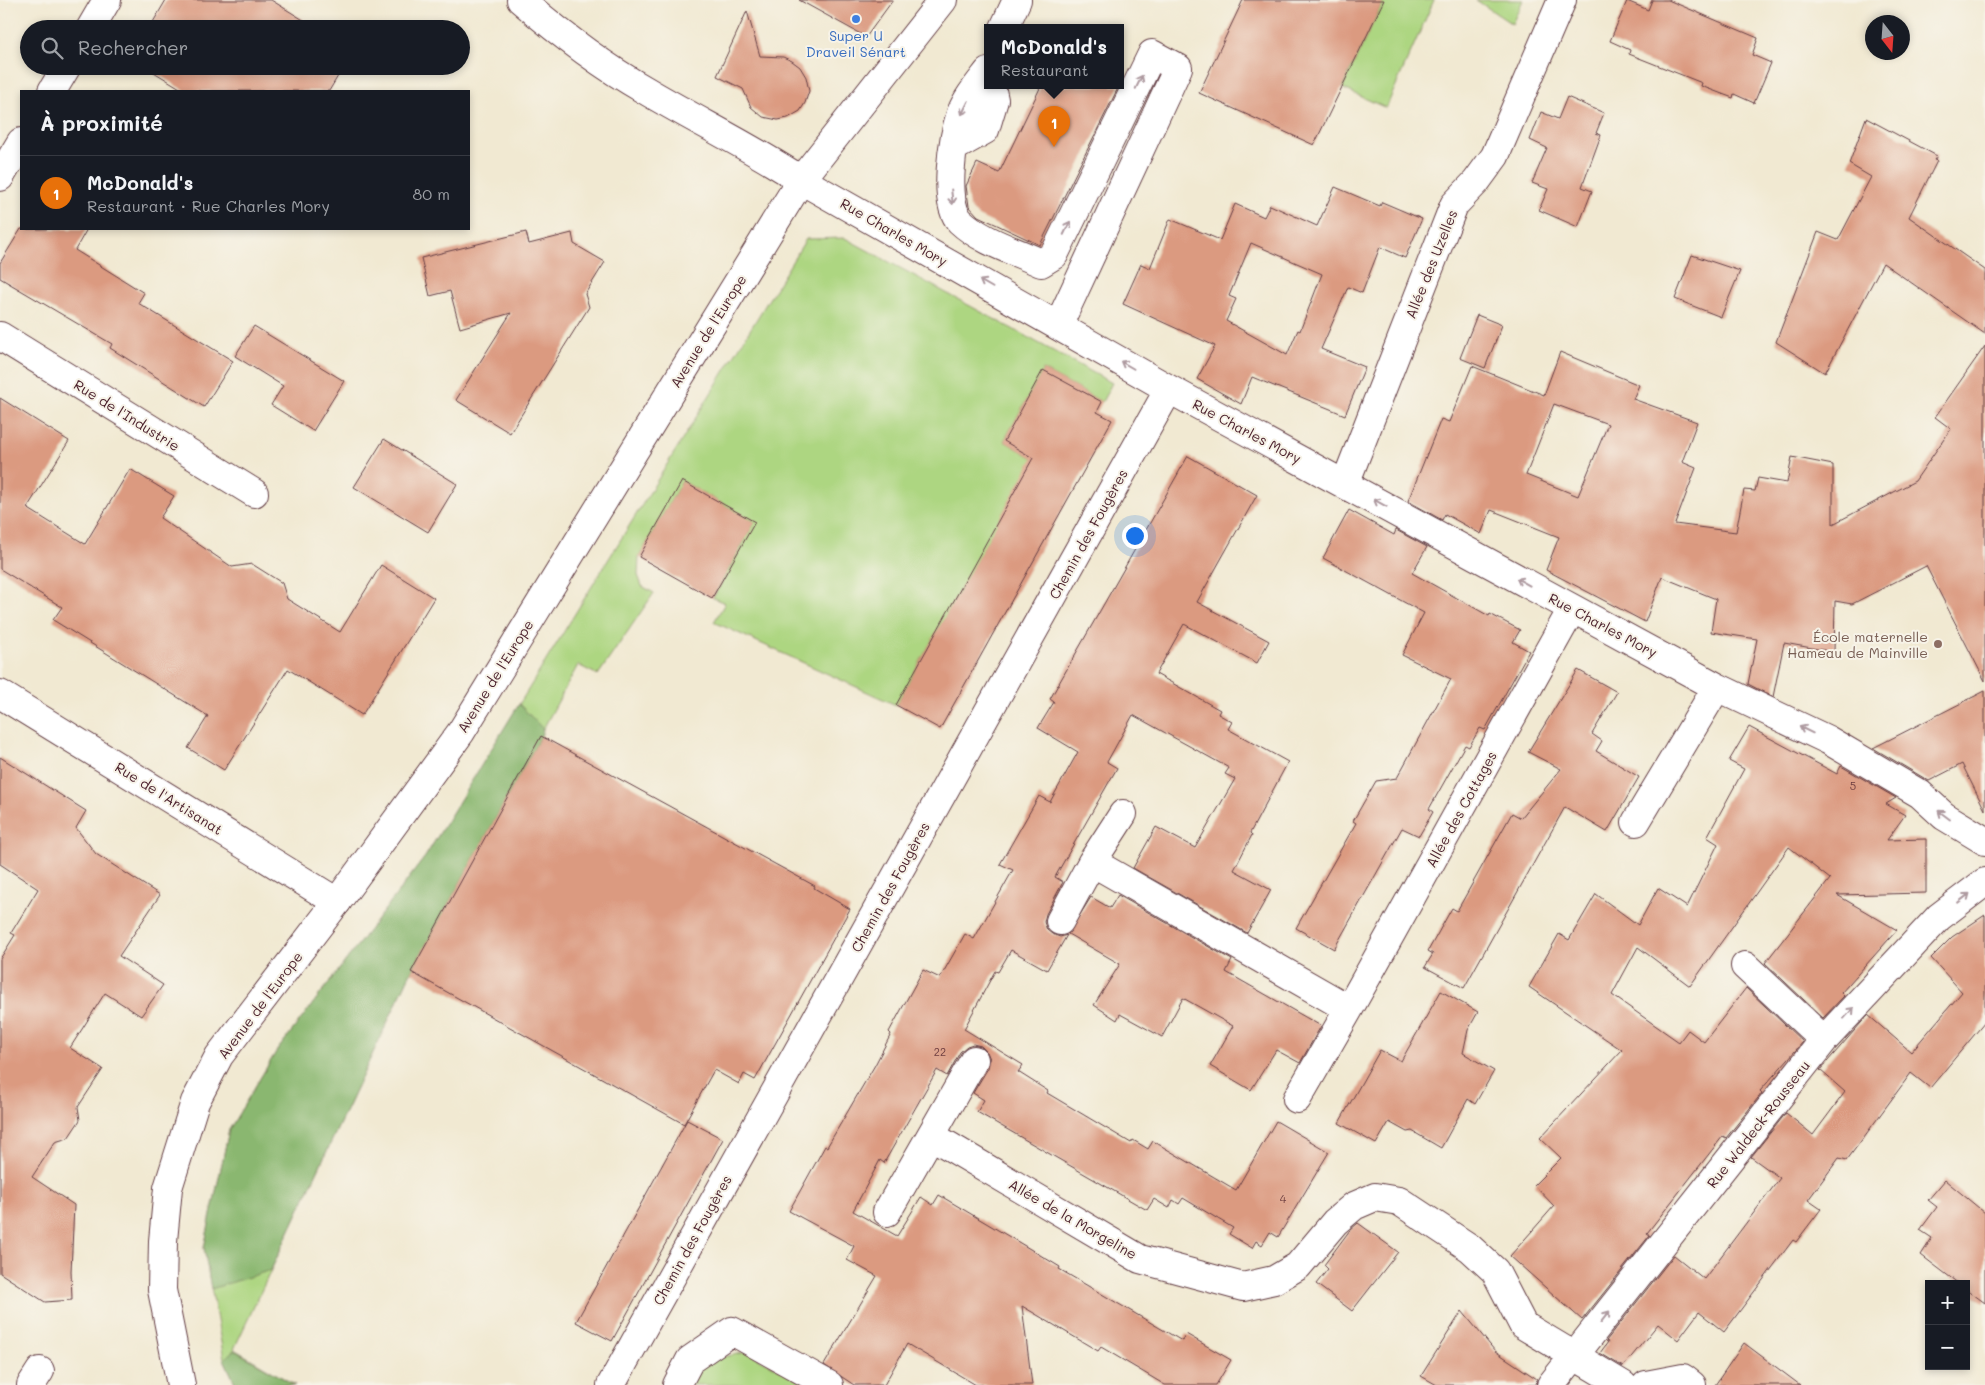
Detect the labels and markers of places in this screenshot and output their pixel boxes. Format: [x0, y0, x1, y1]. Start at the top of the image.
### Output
marker: Super U Draveil Sénart [850, 13, 862, 25]
place label: Super U Draveil Sénart [806, 26, 906, 61]
pin: 1 [1038, 106, 1070, 147]
place label: École maternelle Hameau de Mainville [1787, 627, 1928, 662]
marker: École maternelle Hameau de Mainville [1932, 638, 1944, 650]

